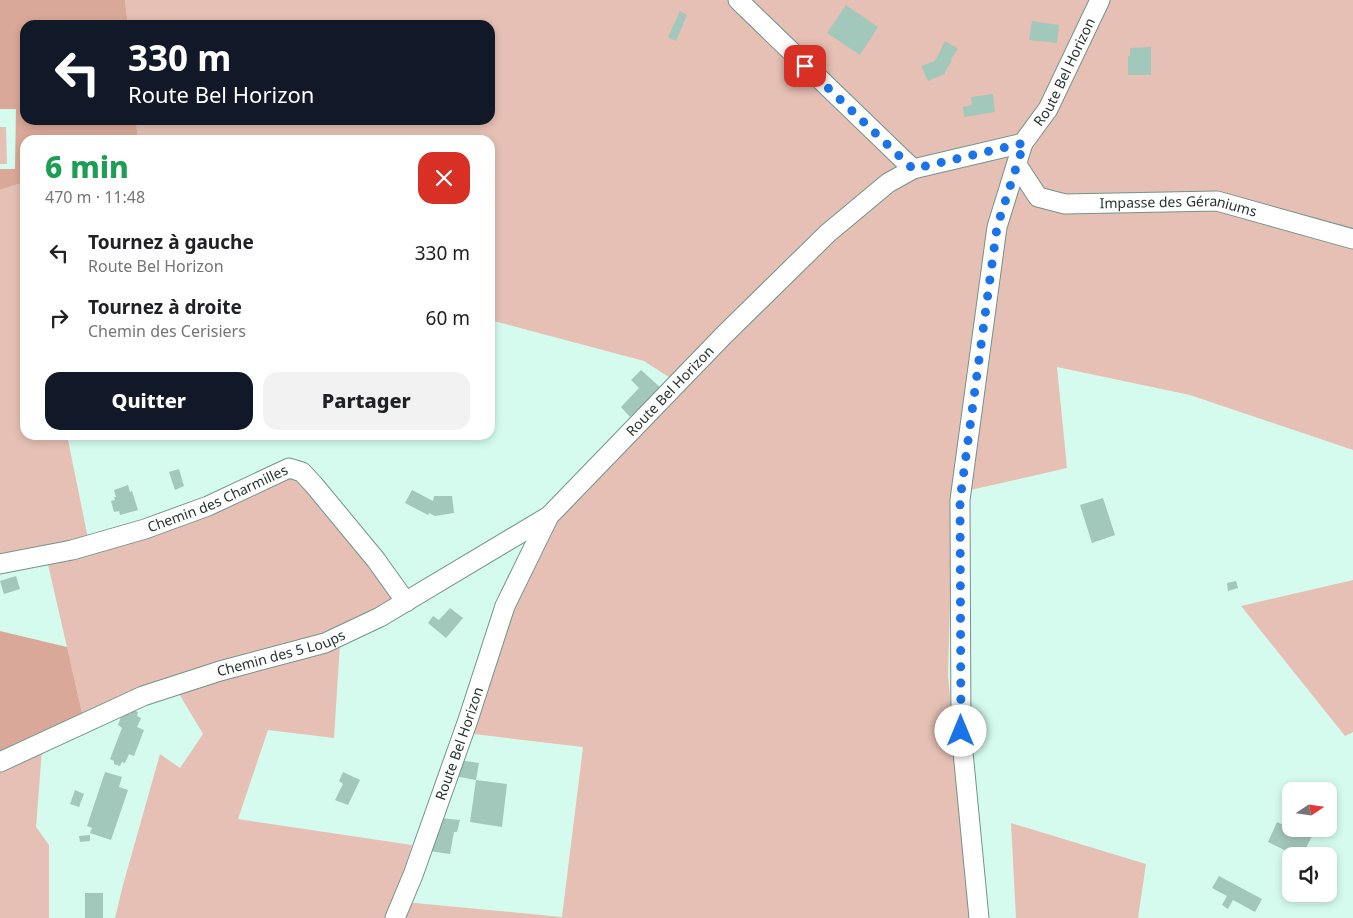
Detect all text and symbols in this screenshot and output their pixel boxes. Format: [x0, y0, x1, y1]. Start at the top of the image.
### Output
street label: Route Bel Horizon [1029, 15, 1099, 130]
text: 330 m [128, 34, 231, 81]
icon: left [45, 40, 110, 105]
pin [784, 45, 826, 87]
icon: arrive [791, 52, 819, 80]
text: Route Bel Horizon [128, 79, 314, 109]
text: 6 min [45, 146, 129, 187]
button: close [418, 152, 470, 204]
text: 470 m · 11:48 [45, 186, 145, 208]
street label: Impasse des Géraniums [1099, 191, 1259, 221]
text: Tournez à gauche [88, 229, 254, 255]
icon: left [45, 239, 73, 267]
text: 330 m [415, 240, 470, 266]
text: Route Bel Horizon [88, 255, 224, 277]
text: Tournez à droite [88, 294, 242, 320]
icon: right [45, 304, 73, 332]
text: 60 m [426, 305, 470, 331]
text: Chemin des Cerisiers [88, 320, 246, 342]
street label: Route Bel Horizon [621, 341, 718, 440]
button: Quitter [45, 372, 253, 430]
button: Partager [263, 372, 470, 430]
street label: Chemin des Charmilles [145, 460, 291, 536]
street label: Chemin des 5 Loups [215, 625, 348, 680]
street label: Route Bel Horizon [430, 684, 487, 803]
position arrow [934, 704, 986, 756]
north arrow [1282, 782, 1338, 838]
map controls [1282, 782, 1337, 902]
button: sound [1282, 847, 1337, 902]

